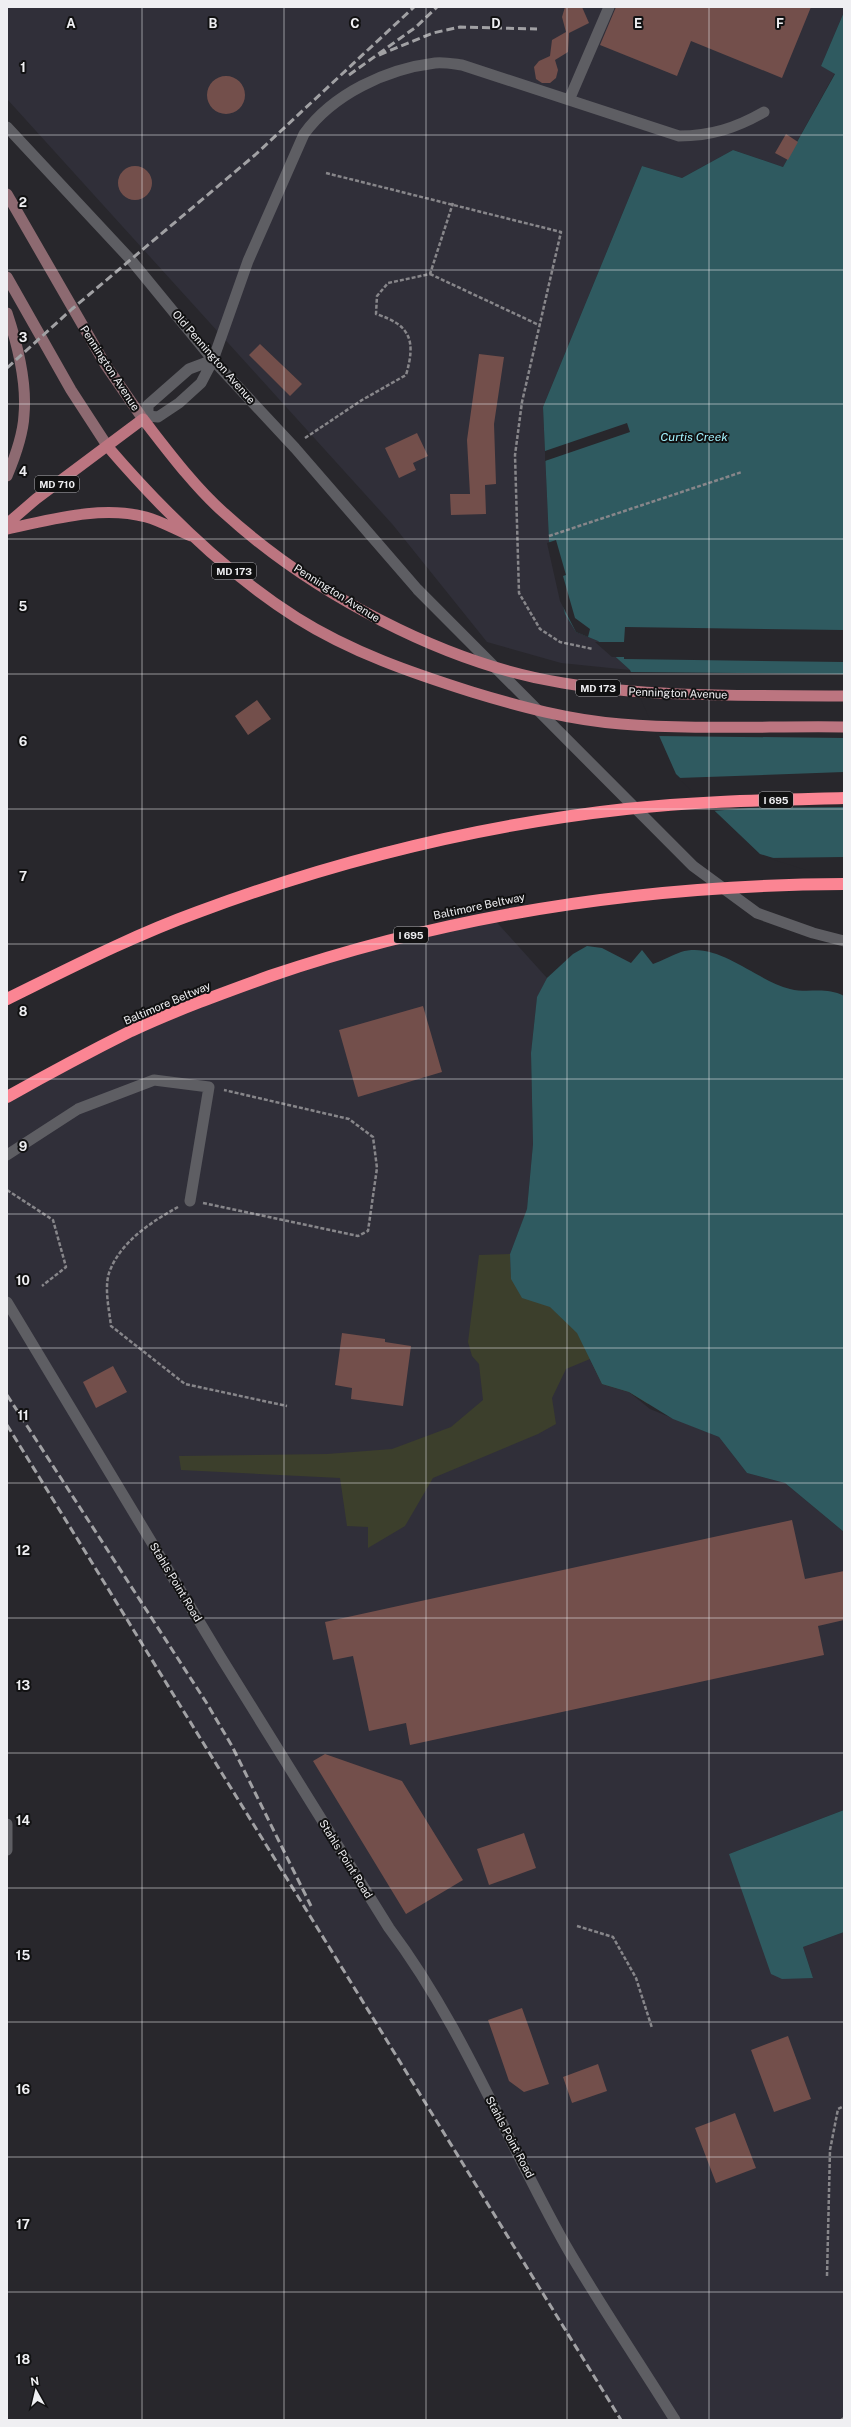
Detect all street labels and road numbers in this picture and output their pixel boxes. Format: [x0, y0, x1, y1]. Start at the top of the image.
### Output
street label: Old Pennington Avenue [170, 308, 258, 406]
street label: Pennington Avenue [78, 323, 142, 413]
road number: MD 710 [35, 476, 79, 492]
street label: Pennington Avenue [292, 562, 382, 624]
road number: MD 173 [212, 563, 256, 579]
road number: MD 173 [576, 680, 620, 696]
street label: Pennington Avenue [628, 685, 728, 701]
road number: I 695 [759, 792, 793, 808]
street label: Baltimore Beltway [432, 890, 526, 922]
road number: I 695 [394, 927, 428, 943]
street label: Baltimore Beltway [122, 979, 212, 1027]
street label: Stahls Point Road [148, 1540, 204, 1624]
street label: Stahls Point Road [317, 1818, 375, 1900]
street label: Stahls Point Road [484, 2094, 536, 2180]

